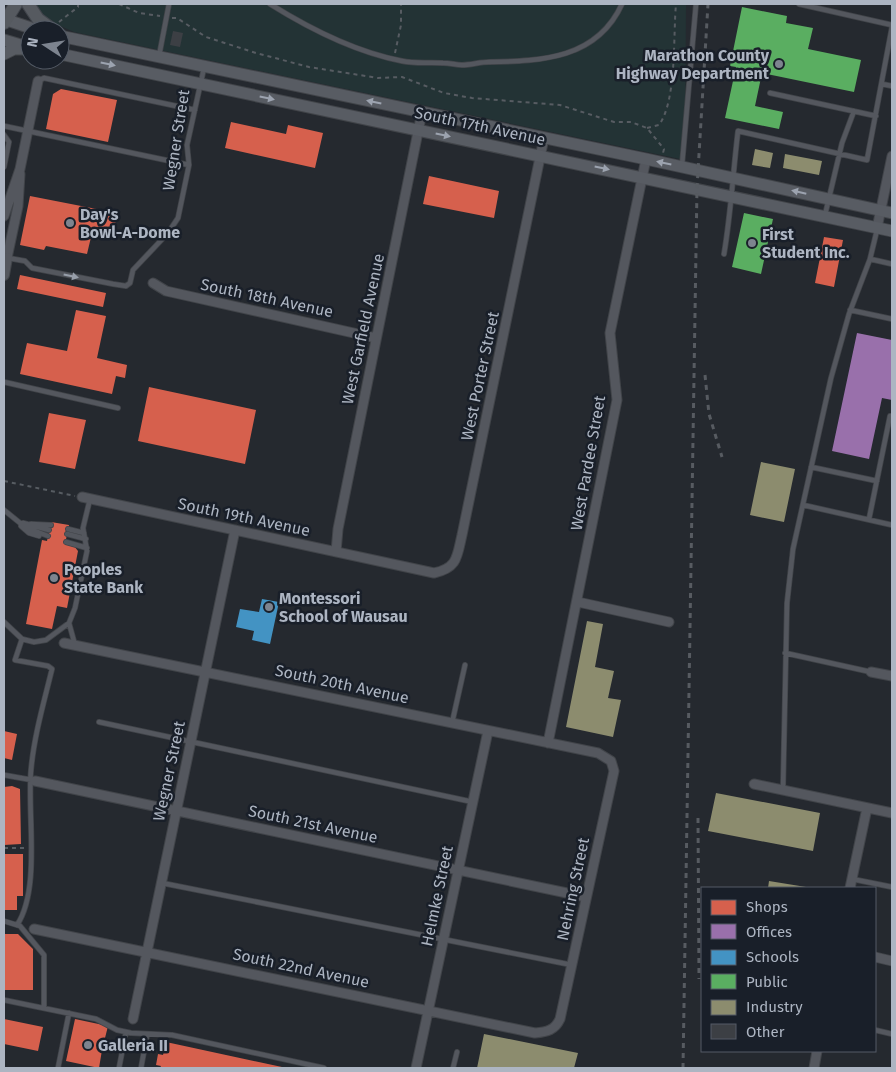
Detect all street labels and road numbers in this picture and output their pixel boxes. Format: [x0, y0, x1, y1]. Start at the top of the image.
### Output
street label: Wegner Street [159, 88, 193, 192]
street label: South 17th Avenue [413, 103, 547, 149]
street label: West Garfield Avenue [338, 252, 388, 406]
street label: South 18th Avenue [199, 275, 335, 321]
street label: West Porter Street [457, 309, 503, 442]
street label: West Pardee Street [567, 394, 609, 532]
street label: South 19th Avenue [176, 494, 312, 540]
street label: South 20th Avenue [273, 661, 411, 707]
street label: Wegner Street [149, 719, 189, 823]
street label: South 21st Avenue [247, 801, 379, 847]
street label: Nehring Street [553, 835, 593, 942]
street label: Helmke Street [417, 844, 457, 948]
street label: South 22nd Avenue [231, 944, 371, 992]

